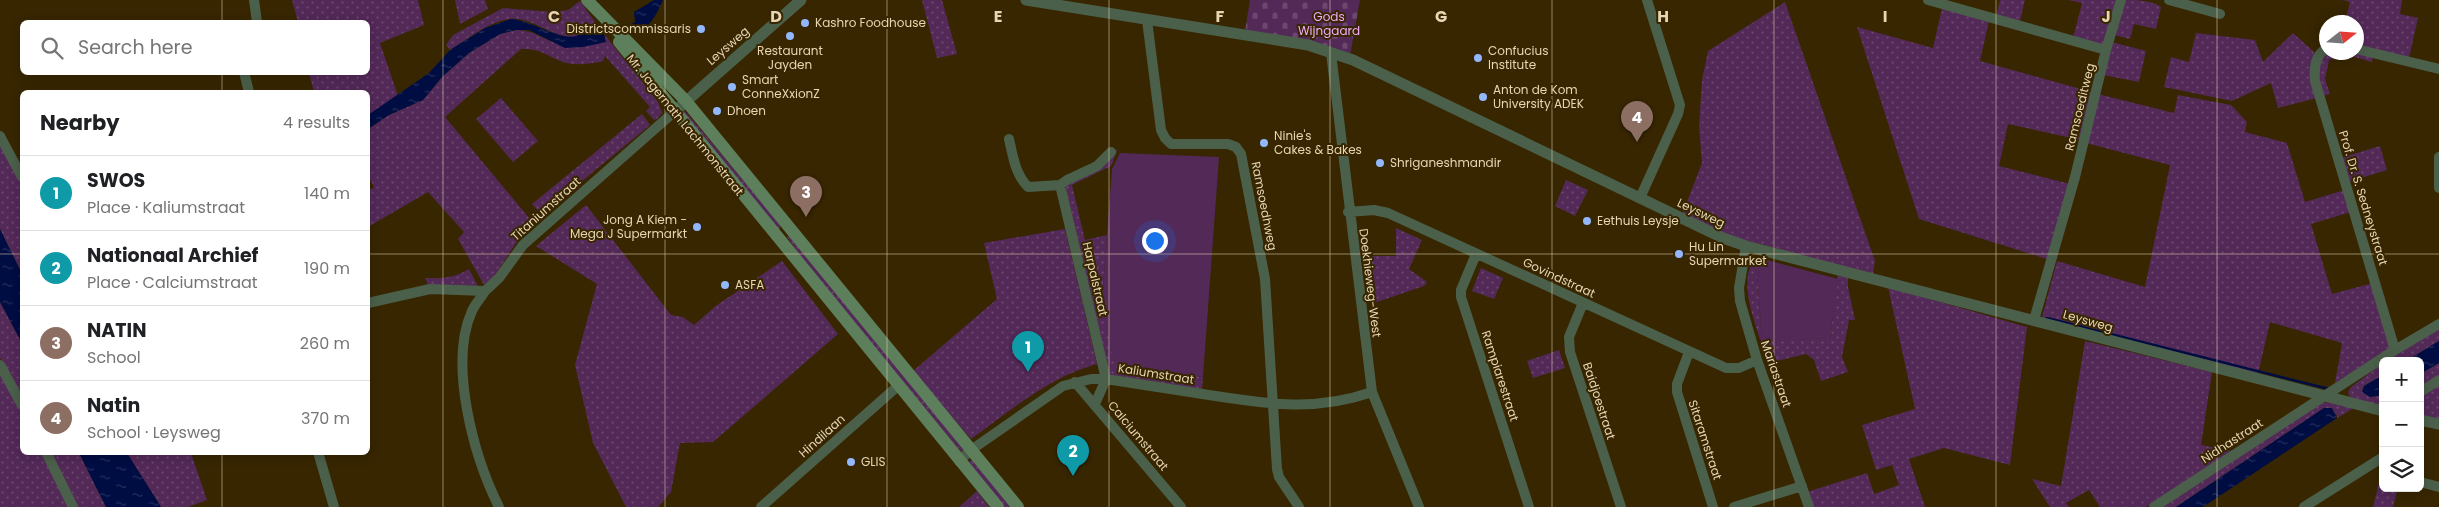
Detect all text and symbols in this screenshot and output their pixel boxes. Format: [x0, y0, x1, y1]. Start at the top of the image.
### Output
text: C [548, 5, 560, 28]
text: D [770, 5, 782, 28]
text: E [994, 5, 1002, 28]
text: F [1216, 5, 1225, 28]
text: G [1435, 5, 1447, 28]
text: H [1657, 5, 1669, 28]
text: I [1883, 5, 1887, 28]
text: J [2101, 5, 2111, 28]
park label: Gods Wijngaard [1298, 8, 1360, 39]
place label: Kashro Foodhouse [815, 14, 926, 31]
north arrow [2319, 15, 2364, 60]
marker: Kashro Foodhouse [799, 17, 811, 29]
search box [20, 20, 370, 75]
place label: Districtscommissaris [567, 20, 691, 37]
street label: Leysweg [703, 22, 753, 69]
marker: Districtscommissaris [695, 23, 707, 35]
marker: Restaurant Jayden [784, 30, 796, 42]
icon: search [38, 34, 66, 62]
text: Search here [78, 34, 192, 61]
place label: Restaurant Jayden [757, 42, 823, 73]
place label: Confucius Institute [1488, 42, 1548, 73]
street label: Mr. Jagernath Lachmonstraat [623, 50, 748, 199]
marker: Confucius Institute [1472, 52, 1484, 64]
street label: Ramsoeditweg [2060, 61, 2099, 153]
place label: Smart ConneXxionZ [742, 71, 820, 102]
marker: Smart ConneXxionZ [726, 81, 738, 93]
place label: Anton de Kom University ADEK [1493, 81, 1584, 112]
marker: Anton de Kom University ADEK [1477, 91, 1489, 103]
pin: 4 [1621, 101, 1653, 142]
place label: Dhoen [727, 102, 766, 119]
marker: Dhoen [711, 105, 723, 117]
text: Nearby [40, 108, 120, 137]
text: 4 results [283, 111, 350, 134]
place label: Ninie's Cakes & Bakes [1274, 127, 1362, 158]
street label: Prof. Dr. S. Sedneystraat [2335, 128, 2392, 267]
marker: Ninie's Cakes & Bakes [1258, 137, 1270, 149]
place label: Shriganeshmandir [1390, 154, 1502, 171]
marker: Shriganeshmandir [1374, 157, 1386, 169]
street label: Ramsoedhweg [1248, 160, 1281, 252]
text: SWOS [87, 167, 145, 194]
street label: Titaniumstraat [507, 173, 584, 244]
pin: 3 [790, 176, 822, 217]
text: 1 [53, 182, 59, 205]
text: 140 m [304, 182, 350, 205]
street label: Leysweg [1675, 194, 1728, 231]
text: Place · Kaliumstraat [87, 196, 245, 219]
place label: Jong A Kiem - Mega J Supermarkt [570, 211, 687, 242]
place label: Eethuis Leysje [1597, 212, 1679, 229]
marker: Eethuis Leysje [1581, 215, 1593, 227]
marker: Jong A Kiem - Mega J Supermarkt [691, 221, 703, 233]
street label: Doekhieweg-West [1355, 227, 1386, 338]
your location [1142, 228, 1168, 254]
place label: Hu Lin Supermarket [1689, 238, 1767, 269]
street label: Harpalstraat [1079, 240, 1112, 318]
text: Nationaal Archief [87, 242, 258, 269]
marker: Hu Lin Supermarket [1673, 248, 1685, 260]
street label: Govindstraat [1520, 253, 1598, 302]
text: 2 [51, 257, 61, 280]
text: 190 m [304, 257, 350, 280]
text: Place · Calciumstraat [87, 271, 258, 294]
place label: ASFA [735, 276, 764, 293]
marker: ASFA [719, 279, 731, 291]
street label: Leysweg [2061, 305, 2115, 336]
text: NATIN [87, 317, 146, 344]
street label: Rampiarestraat [1478, 328, 1523, 423]
pin: 1 [1012, 331, 1044, 372]
text: 3 [51, 332, 61, 355]
text: 260 m [300, 332, 350, 355]
street label: Mariastraat [1757, 338, 1796, 410]
text: School [87, 346, 141, 369]
map controls [2379, 357, 2424, 492]
button: + [2379, 357, 2424, 402]
street label: Kaliumstraat [1117, 359, 1195, 388]
street label: Baidjoestraat [1579, 360, 1620, 442]
text: Natin [87, 392, 140, 419]
street label: Calciumstraat [1104, 397, 1173, 474]
street label: Sitaramstraat [1685, 398, 1726, 482]
button: − [2379, 402, 2424, 447]
text: 4 [51, 407, 61, 430]
text: 370 m [301, 407, 350, 430]
street label: Hindilaan [795, 410, 848, 461]
street label: Nidhastraat [2197, 414, 2266, 467]
text: School · Leysweg [87, 421, 221, 444]
pin: 2 [1057, 435, 1089, 476]
button: layers [2379, 447, 2424, 492]
place label: GLIS [861, 453, 886, 470]
marker: GLIS [845, 456, 857, 468]

